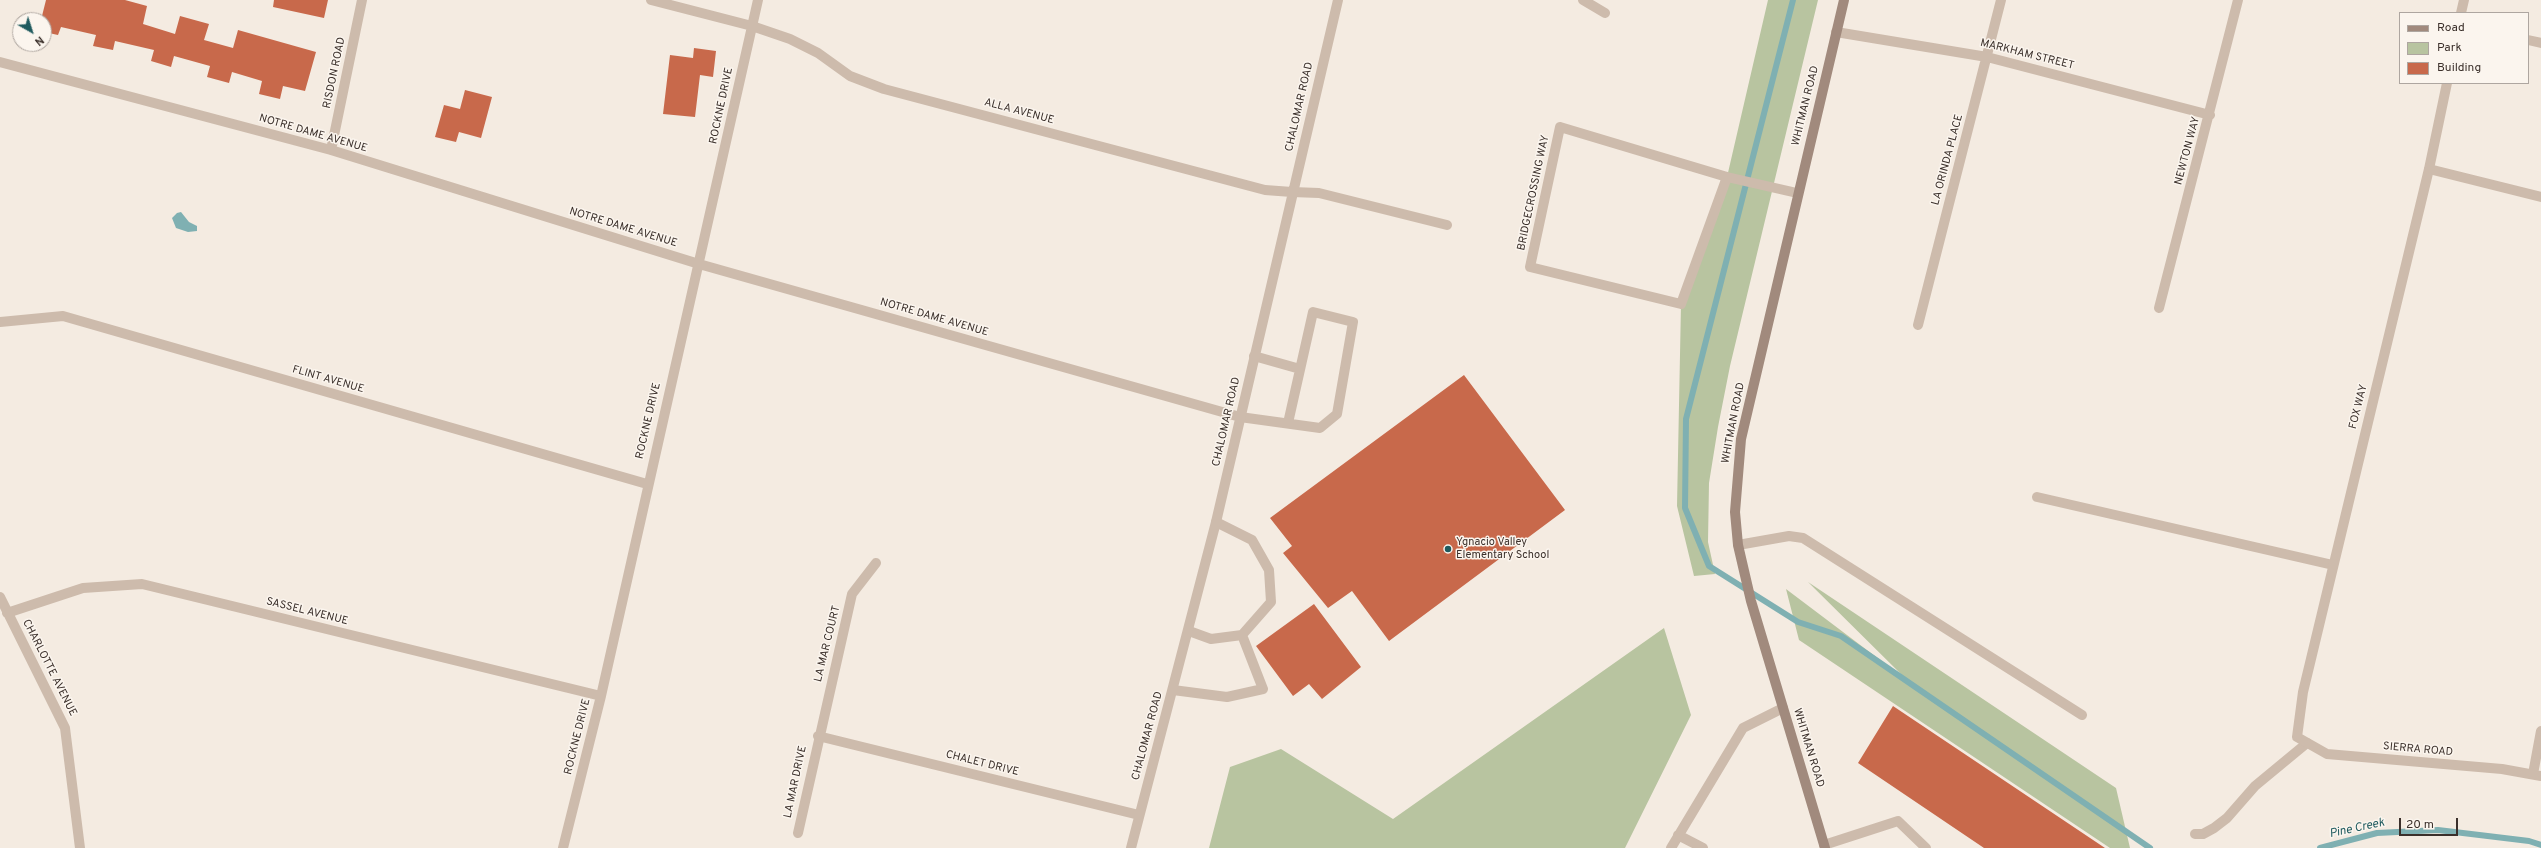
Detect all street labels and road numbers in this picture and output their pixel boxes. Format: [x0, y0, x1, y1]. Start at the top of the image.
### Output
street label: RISDON ROAD [321, 36, 349, 110]
street label: MARKHAM STREET [1979, 37, 2075, 73]
street label: CHALOMAR ROAD [1283, 61, 1317, 153]
street label: WHITMAN ROAD [1790, 65, 1822, 147]
street label: ROCKNE DRIVE [707, 67, 737, 145]
street label: ALLA AVENUE [983, 96, 1055, 128]
street label: NOTRE DAME AVENUE [257, 112, 369, 156]
street label: LA ORINDA PLACE [1930, 113, 1966, 207]
street label: NEWTON WAY [2173, 115, 2203, 187]
street label: BRIDGECROSSING WAY [1515, 134, 1553, 252]
street label: NOTRE DAME AVENUE [567, 205, 679, 251]
street label: NOTRE DAME AVENUE [878, 296, 990, 340]
street label: FLINT AVENUE [291, 363, 365, 397]
street label: CHALOMAR ROAD [1210, 376, 1244, 468]
street label: WHITMAN ROAD [1720, 381, 1748, 465]
street label: ROCKNE DRIVE [634, 382, 664, 460]
street label: FOX WAY [2347, 383, 2371, 431]
street label: SASSEL AVENUE [265, 595, 349, 629]
street label: LA MAR COURT [812, 604, 844, 684]
street label: CHARLOTTE AVENUE [19, 617, 79, 719]
street label: CHALOMAR ROAD [1130, 690, 1166, 782]
street label: ROCKNE DRIVE [562, 698, 594, 776]
street label: WHITMAN ROAD [1790, 707, 1826, 789]
street label: SIERRA ROAD [2382, 740, 2454, 760]
street label: LA MAR DRIVE [782, 745, 810, 819]
street label: CHALET DRIVE [944, 749, 1020, 779]

